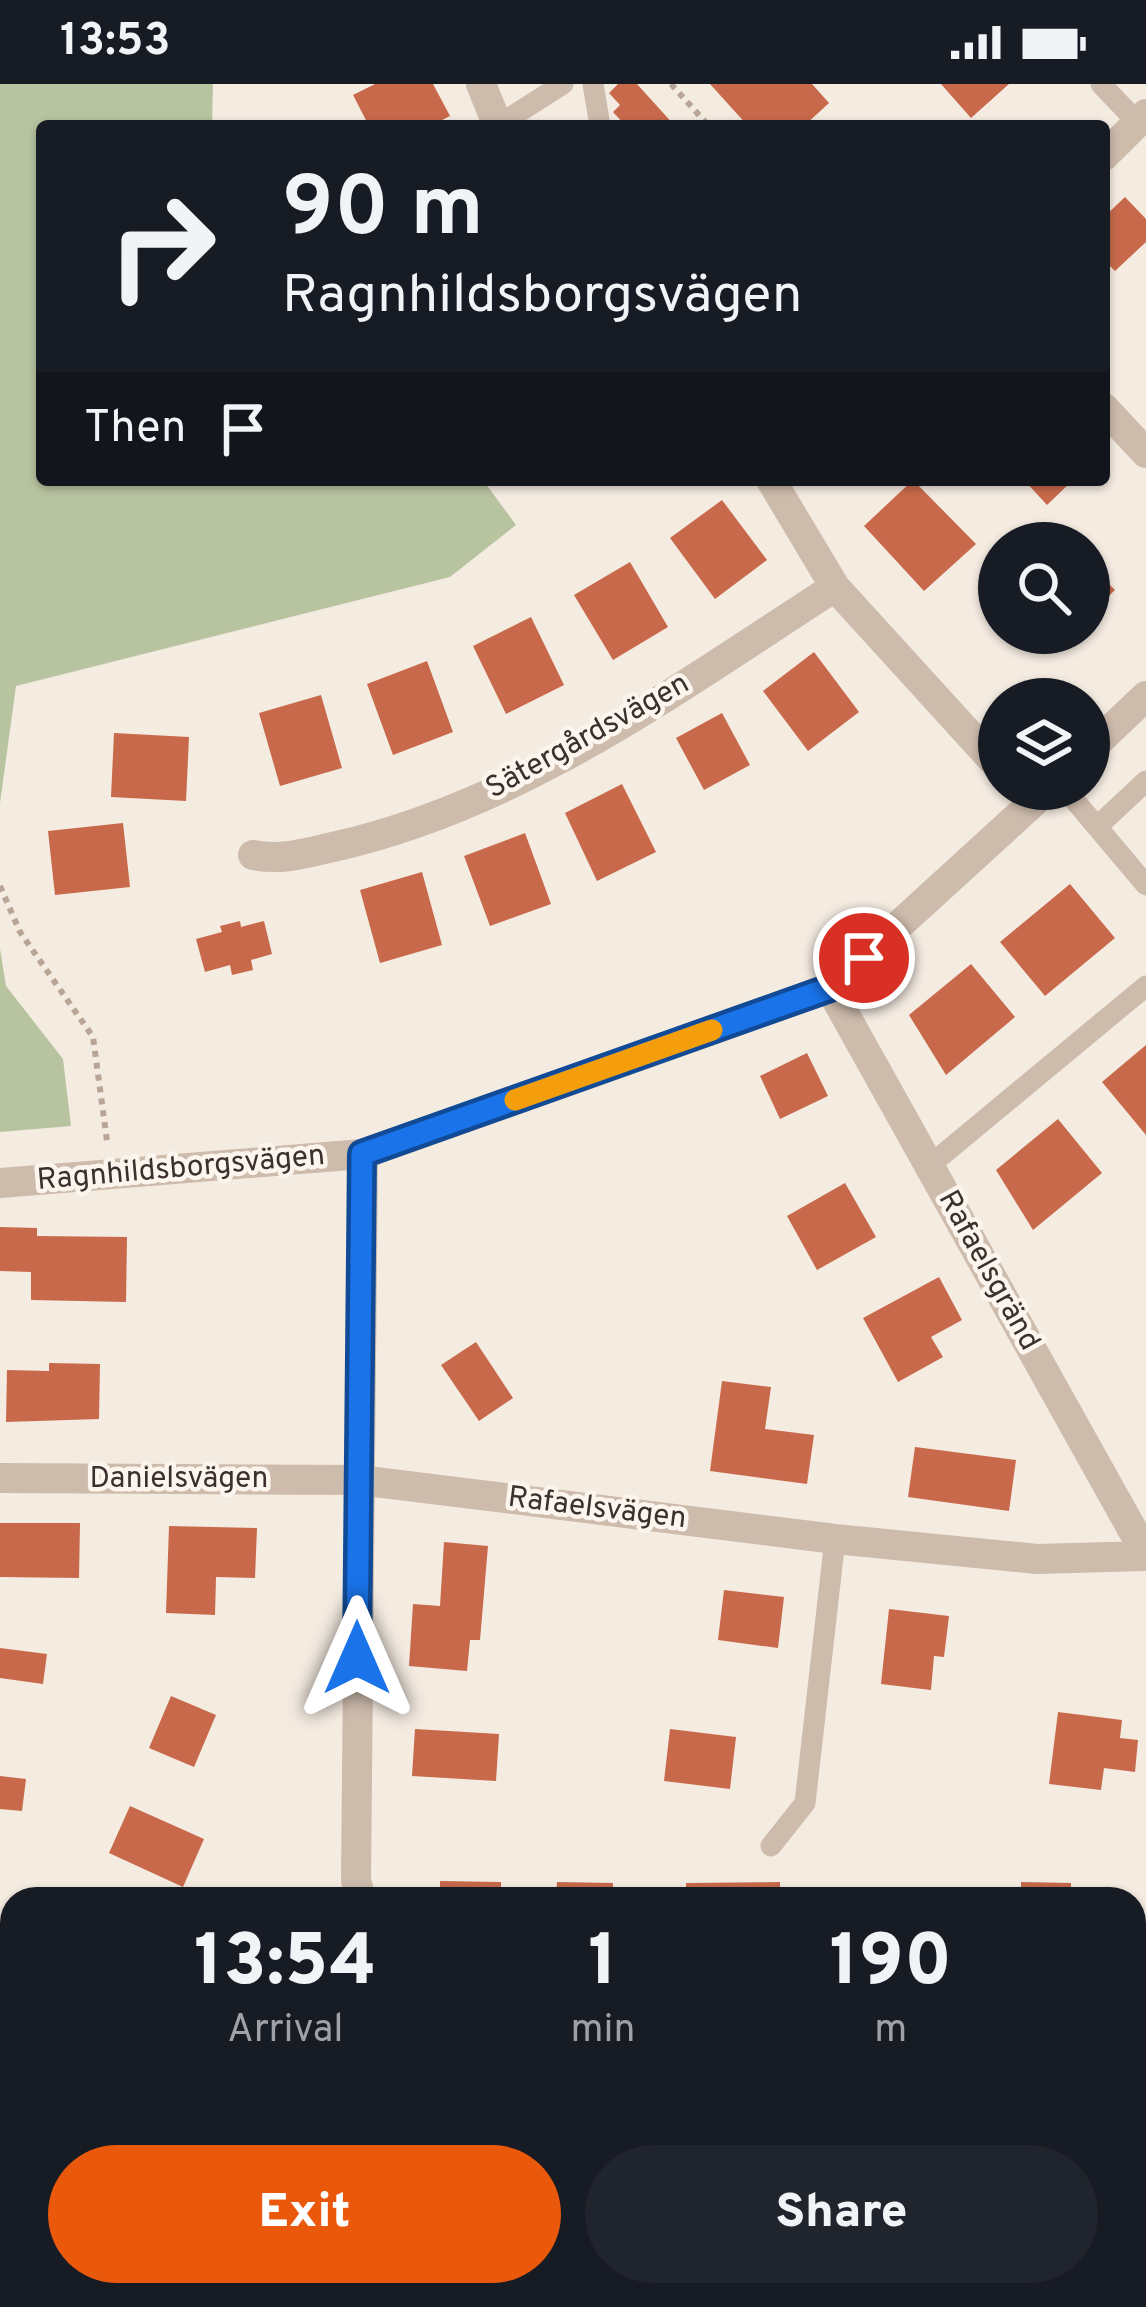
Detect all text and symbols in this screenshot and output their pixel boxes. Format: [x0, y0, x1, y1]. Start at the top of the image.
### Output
text: 13:53 [60, 14, 170, 71]
text: 90 m [282, 159, 484, 265]
icon: right [84, 168, 240, 324]
text: Ragnhildsborgsvägen [282, 263, 802, 332]
icon: arrive [210, 396, 276, 462]
text: Then [84, 401, 186, 458]
map controls [978, 522, 1110, 810]
button: search [978, 522, 1110, 654]
street label: Sätergårdsvägen [480, 666, 696, 808]
button: layers [978, 678, 1110, 810]
pin [813, 907, 915, 1009]
icon: arrive [831, 925, 897, 991]
street label: Ragnhildsborgsvägen [35, 1138, 327, 1200]
street label: Rafaelsgränd [929, 1184, 1047, 1358]
street label: Danielsvägen [90, 1461, 268, 1498]
street label: Rafaelsvägen [506, 1480, 688, 1538]
position arrow [294, 1595, 420, 1721]
text: 13:54 [194, 1919, 377, 2011]
text: 1 [588, 1919, 618, 2011]
text: 190 [830, 1919, 952, 2011]
text: Arrival [227, 2007, 343, 2056]
text: min [571, 2007, 635, 2056]
text: m [874, 2007, 907, 2056]
button: Exit [48, 2145, 561, 2283]
button: Share [585, 2145, 1098, 2283]

